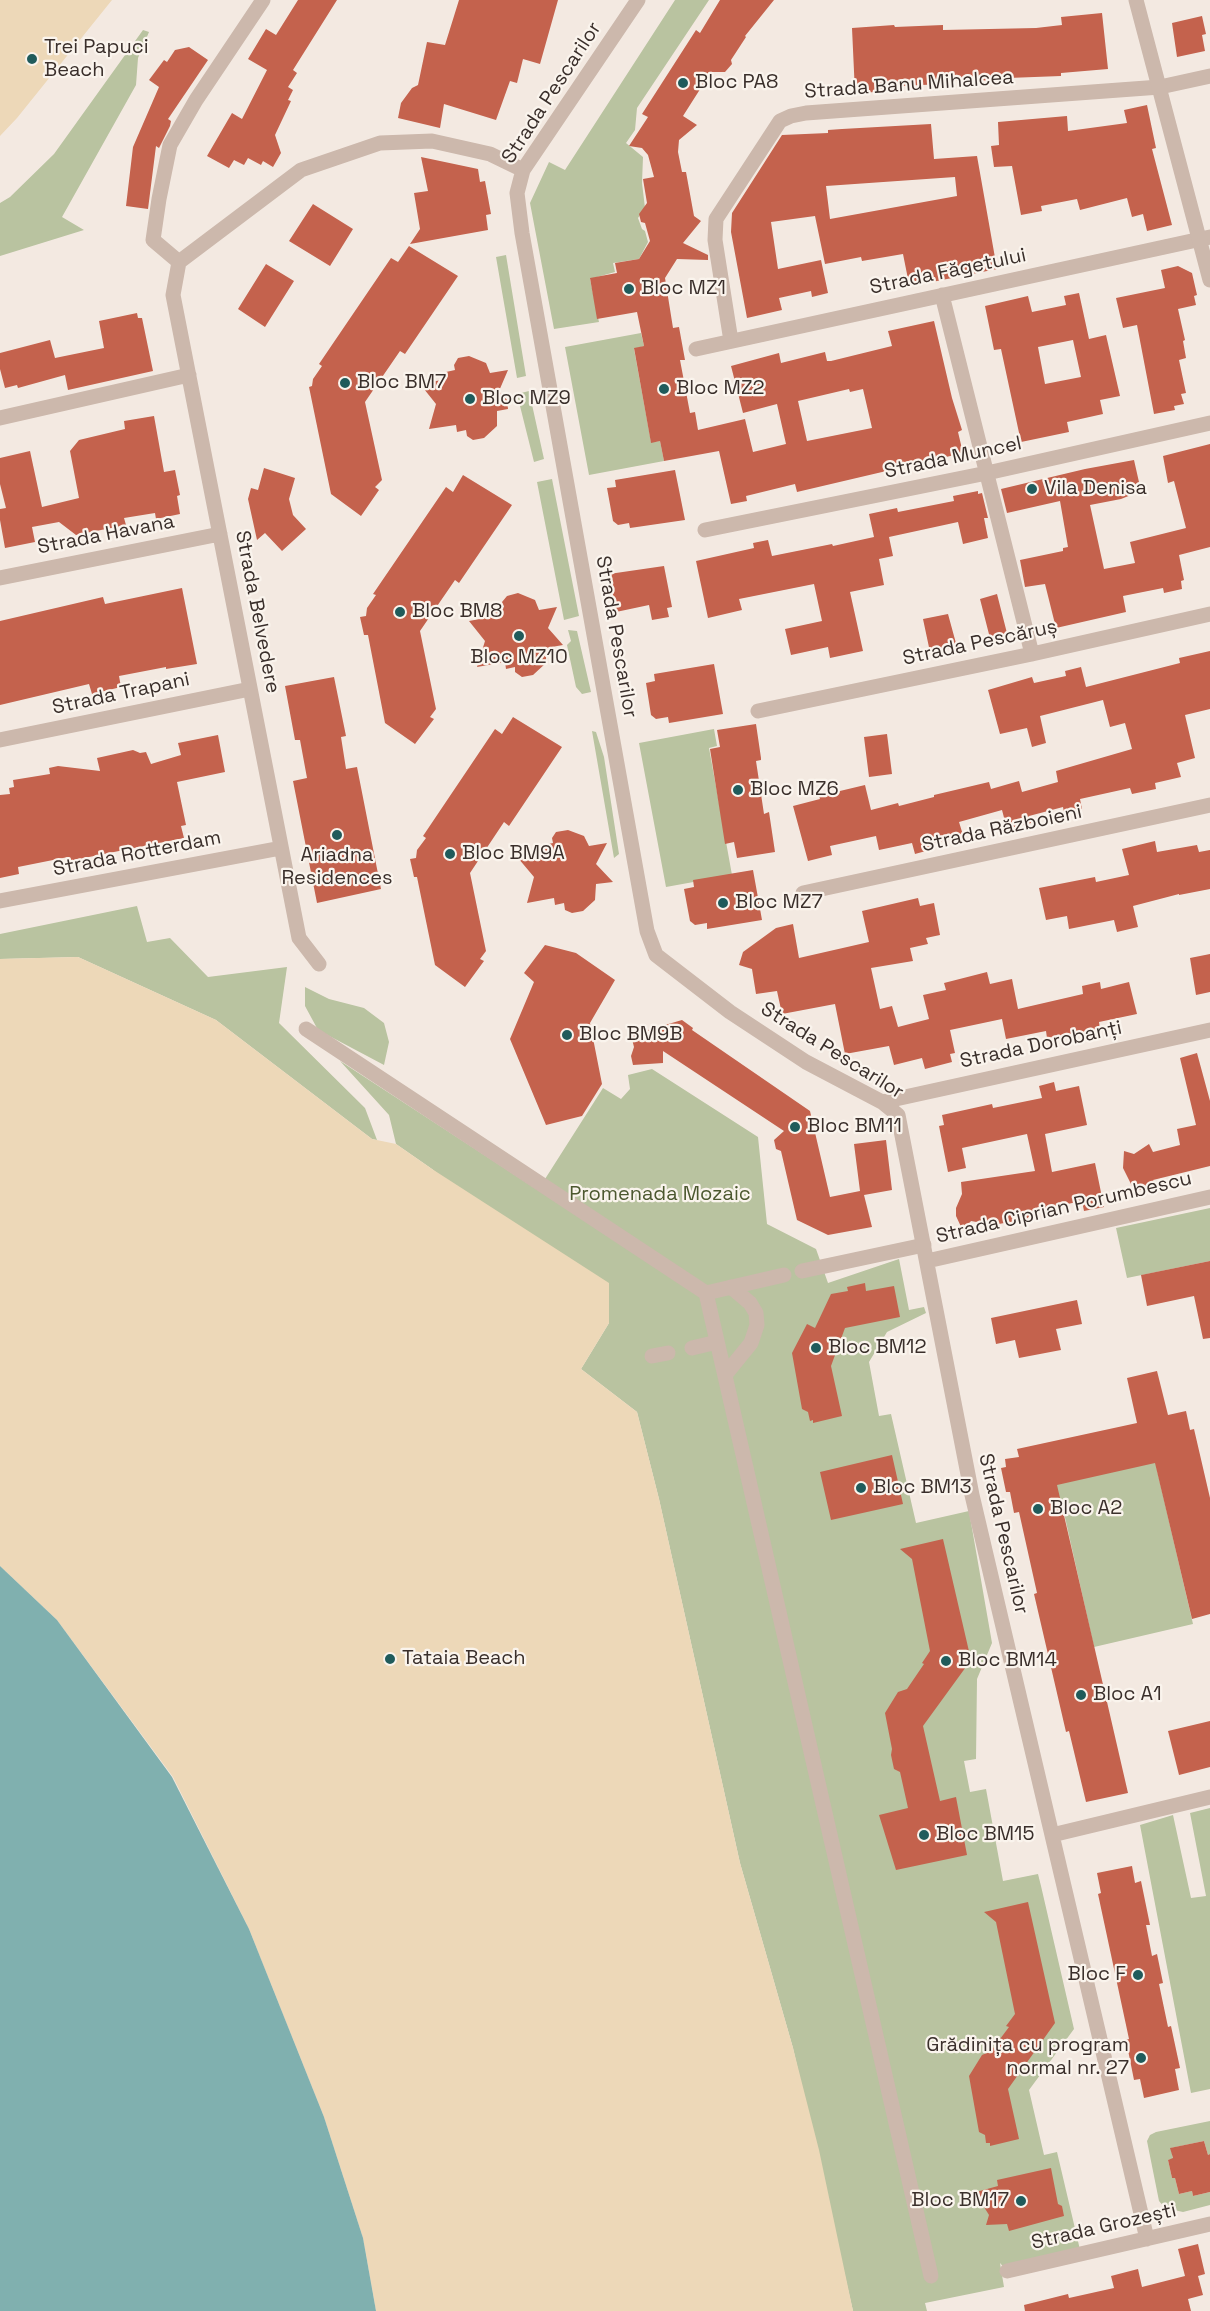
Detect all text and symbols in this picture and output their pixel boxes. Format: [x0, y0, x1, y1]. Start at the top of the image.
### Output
street label: Strada Pescarilor [497, 18, 607, 168]
place label: Trei Papuci Beach [44, 36, 149, 83]
marker: Trei Papuci Beach [25, 52, 39, 66]
street label: Strada Banu Mihalcea [804, 66, 1014, 104]
place label: Bloc PA8 [695, 71, 779, 95]
marker: Bloc PA8 [676, 76, 690, 90]
street label: Strada Făgetului [868, 244, 1028, 300]
place label: Bloc MZ1 [641, 277, 726, 301]
marker: Bloc MZ1 [622, 282, 636, 296]
place label: Bloc BM7 [357, 371, 446, 395]
marker: Bloc BM7 [338, 376, 352, 390]
place label: Bloc MZ2 [676, 377, 764, 401]
marker: Bloc MZ2 [657, 382, 671, 396]
place label: Bloc MZ9 [482, 387, 571, 411]
marker: Bloc MZ9 [463, 392, 477, 406]
street label: Strada Muncel [882, 432, 1024, 484]
place label: Vila Denisa [1044, 477, 1147, 501]
marker: Vila Denisa [1025, 482, 1039, 496]
street label: Strada Havana [35, 510, 177, 560]
street label: Strada Belvedere [229, 529, 285, 695]
street label: Strada Pescarilor [590, 554, 642, 720]
place label: Bloc BM8 [412, 600, 503, 624]
marker: Bloc BM8 [393, 605, 407, 619]
street label: Strada Pescăruș [901, 615, 1059, 671]
marker: Bloc MZ10 [512, 629, 526, 643]
place label: Bloc MZ10 [470, 646, 568, 670]
street label: Strada Trapani [50, 668, 192, 720]
place label: Bloc MZ6 [750, 778, 839, 802]
marker: Bloc MZ6 [731, 783, 745, 797]
street label: Strada Războieni [920, 800, 1084, 858]
street label: Strada Rotterdam [51, 826, 223, 882]
marker: Ariadna Residences [330, 828, 344, 842]
place label: Bloc BM9A [462, 842, 565, 866]
place label: Ariadna Residences [281, 844, 393, 891]
marker: Bloc BM9A [443, 847, 457, 861]
place label: Bloc MZ7 [735, 891, 823, 915]
marker: Bloc MZ7 [716, 896, 730, 910]
street label: Strada Pescarilor [756, 997, 908, 1105]
street label: Strada Dorobanți [958, 1016, 1124, 1074]
place label: Bloc BM9B [579, 1023, 683, 1047]
marker: Bloc BM9B [560, 1028, 574, 1042]
place label: Bloc BM11 [807, 1115, 902, 1139]
marker: Bloc BM11 [788, 1120, 802, 1134]
street label: Strada Ciprian Porumbescu [934, 1167, 1194, 1249]
park label: Promenada Mozaic [569, 1183, 751, 1207]
place label: Bloc BM12 [828, 1336, 927, 1360]
marker: Bloc BM12 [809, 1341, 823, 1355]
street label: Strada Pescarilor [973, 1451, 1033, 1617]
place label: Bloc BM13 [873, 1476, 972, 1500]
marker: Bloc BM13 [854, 1481, 868, 1495]
place label: Bloc A2 [1050, 1497, 1122, 1521]
marker: Bloc A2 [1031, 1502, 1045, 1516]
place label: Tataia Beach [402, 1647, 526, 1671]
place label: Bloc BM14 [958, 1649, 1057, 1673]
marker: Tataia Beach [383, 1652, 397, 1666]
marker: Bloc BM14 [939, 1654, 953, 1668]
place label: Bloc A1 [1093, 1683, 1162, 1707]
marker: Bloc A1 [1074, 1688, 1088, 1702]
place label: Bloc BM15 [936, 1823, 1034, 1847]
marker: Bloc BM15 [917, 1828, 931, 1842]
place label: Bloc F [1068, 1963, 1126, 1987]
marker: Bloc F [1131, 1968, 1145, 1982]
place label: Grădinița cu program normal nr. 27 [926, 2034, 1129, 2081]
marker: Grădinița cu program normal nr. 27 [1134, 2051, 1148, 2065]
place label: Bloc BM17 [911, 2189, 1009, 2213]
marker: Bloc BM17 [1014, 2194, 1028, 2208]
street label: Strada Grozești [1029, 2199, 1179, 2255]

